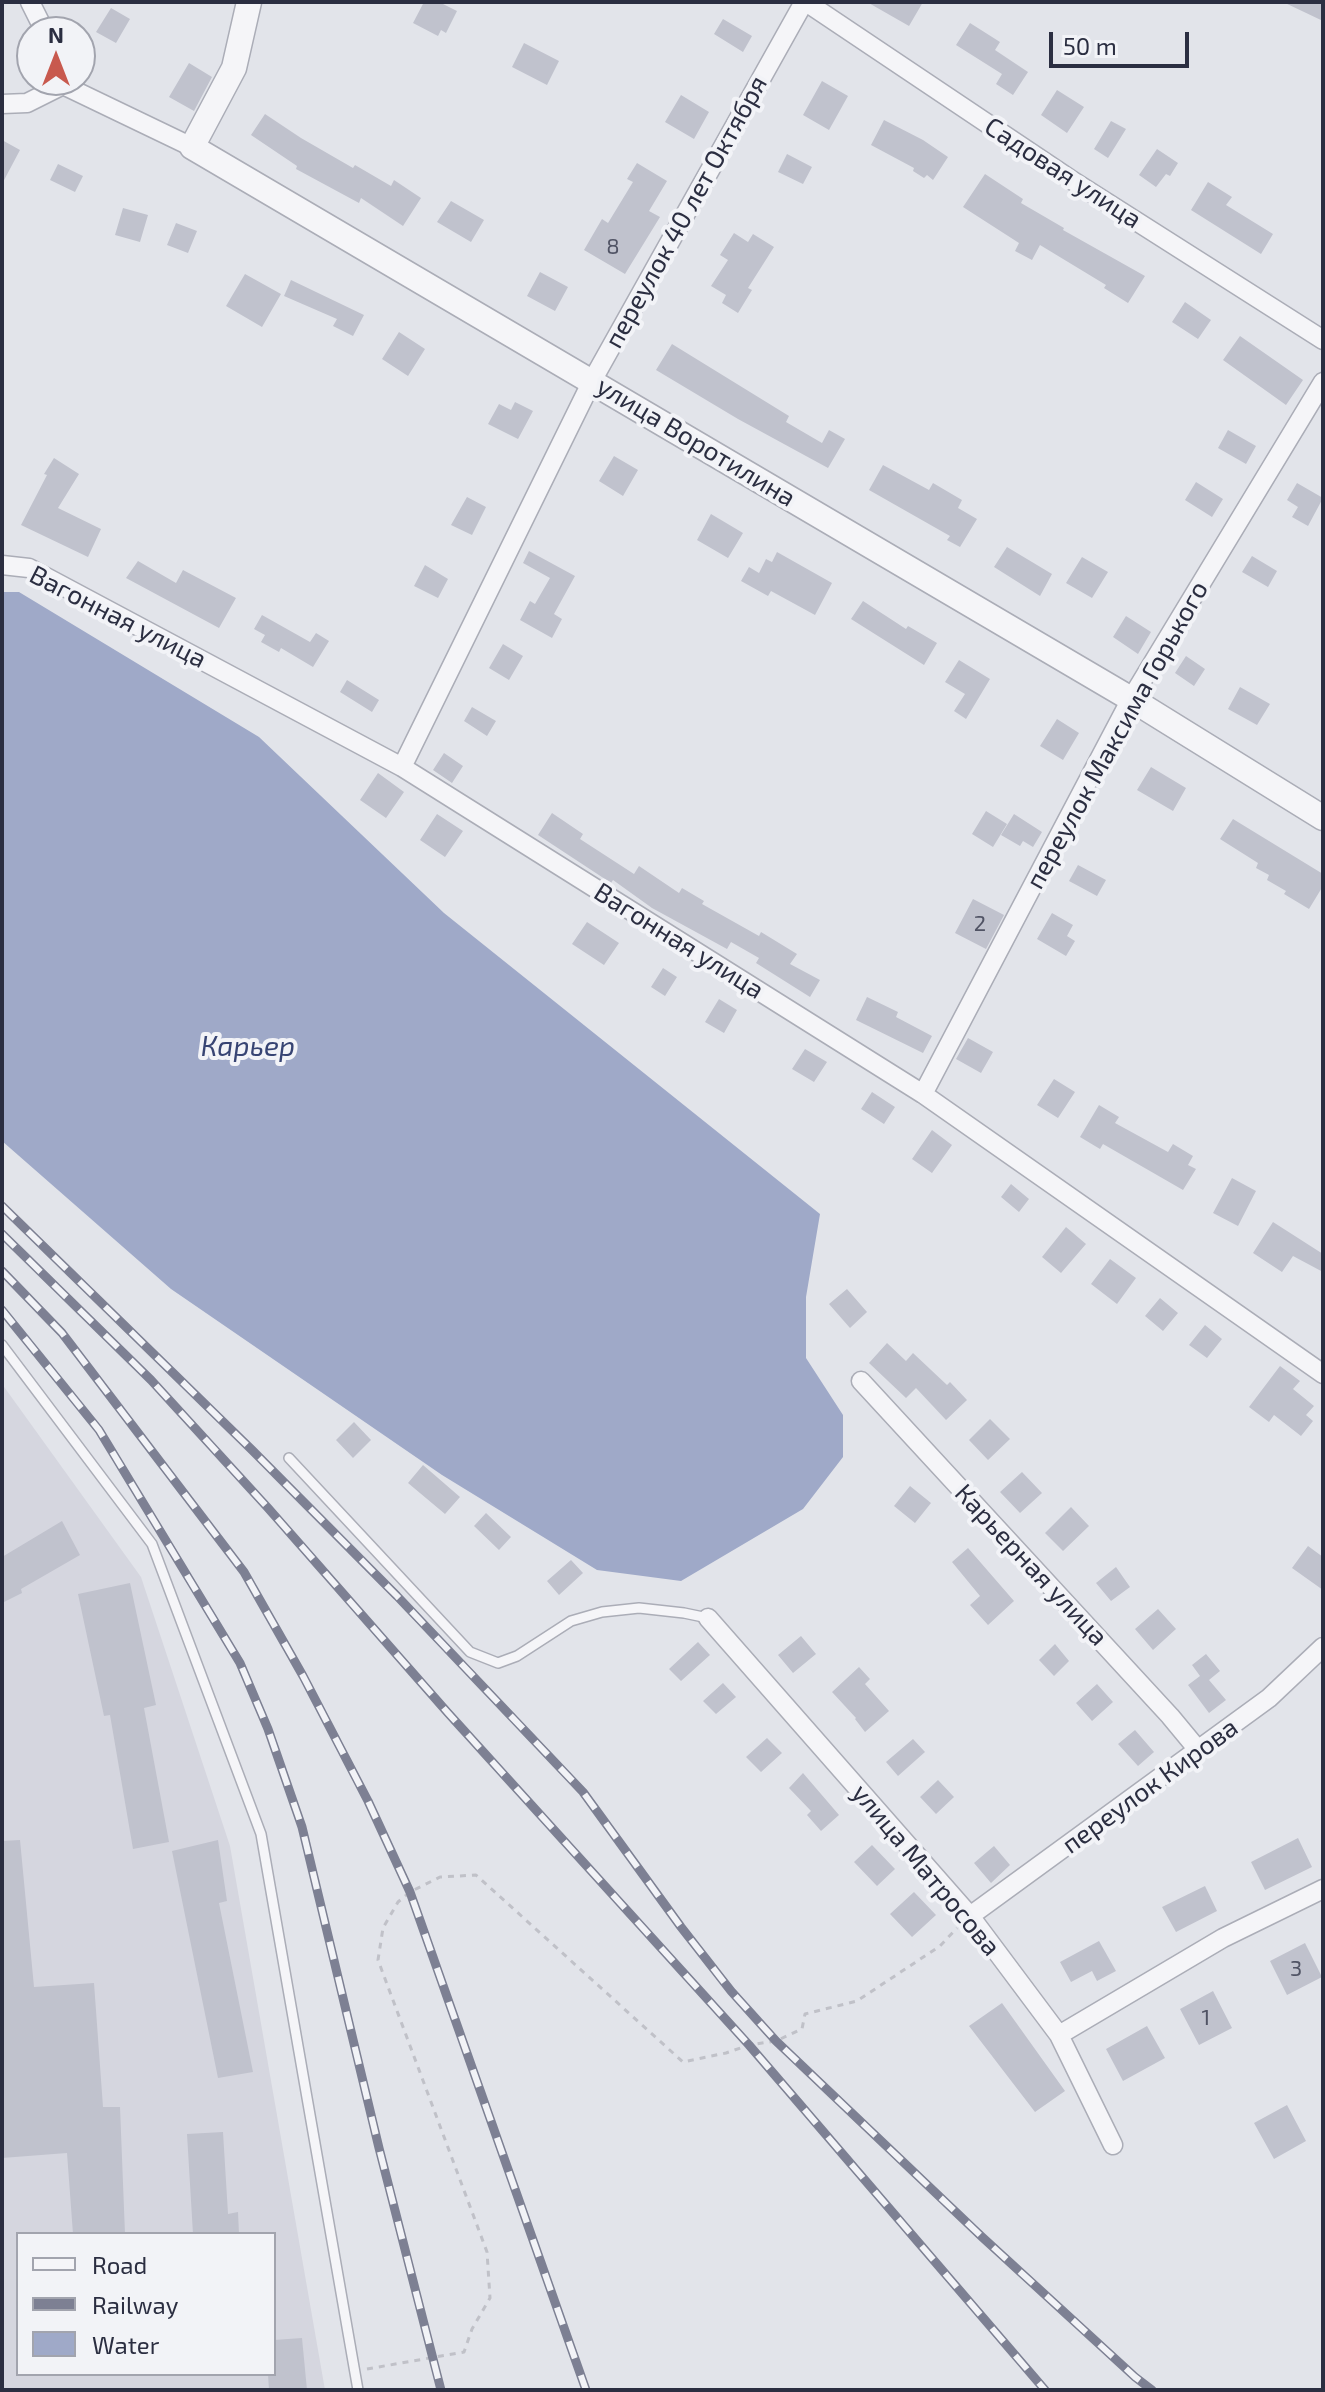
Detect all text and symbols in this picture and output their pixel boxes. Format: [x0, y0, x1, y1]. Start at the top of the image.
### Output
north arrow [16, 16, 96, 96]
scale bar [1053, 16, 1193, 66]
text: N [48, 21, 64, 47]
text: 50 m [1063, 31, 1117, 60]
street label: переулок 40 лет Октября [598, 70, 774, 354]
street label: Садовая улица [979, 111, 1147, 235]
house number: 8 [606, 234, 620, 260]
street label: улица Воротилина [591, 370, 801, 514]
street label: Вагонная улица [24, 559, 212, 675]
street label: переулок Максима Горького [1019, 576, 1215, 894]
street label: Вагонная улица [588, 876, 770, 1006]
house number: 2 [974, 911, 986, 937]
water label: Карьер [201, 1030, 295, 1064]
street label: Карьерная улица [948, 1478, 1114, 1652]
street label: переулок Кирова [1056, 1712, 1244, 1860]
street label: улица Матросова [845, 1778, 1007, 1962]
house number: 3 [1290, 1956, 1302, 1982]
house number: 1 [1202, 2005, 1210, 2031]
legend [16, 2232, 276, 2376]
text: Road [92, 2250, 147, 2279]
text: Railway [92, 2290, 178, 2319]
text: Water [92, 2330, 159, 2359]

